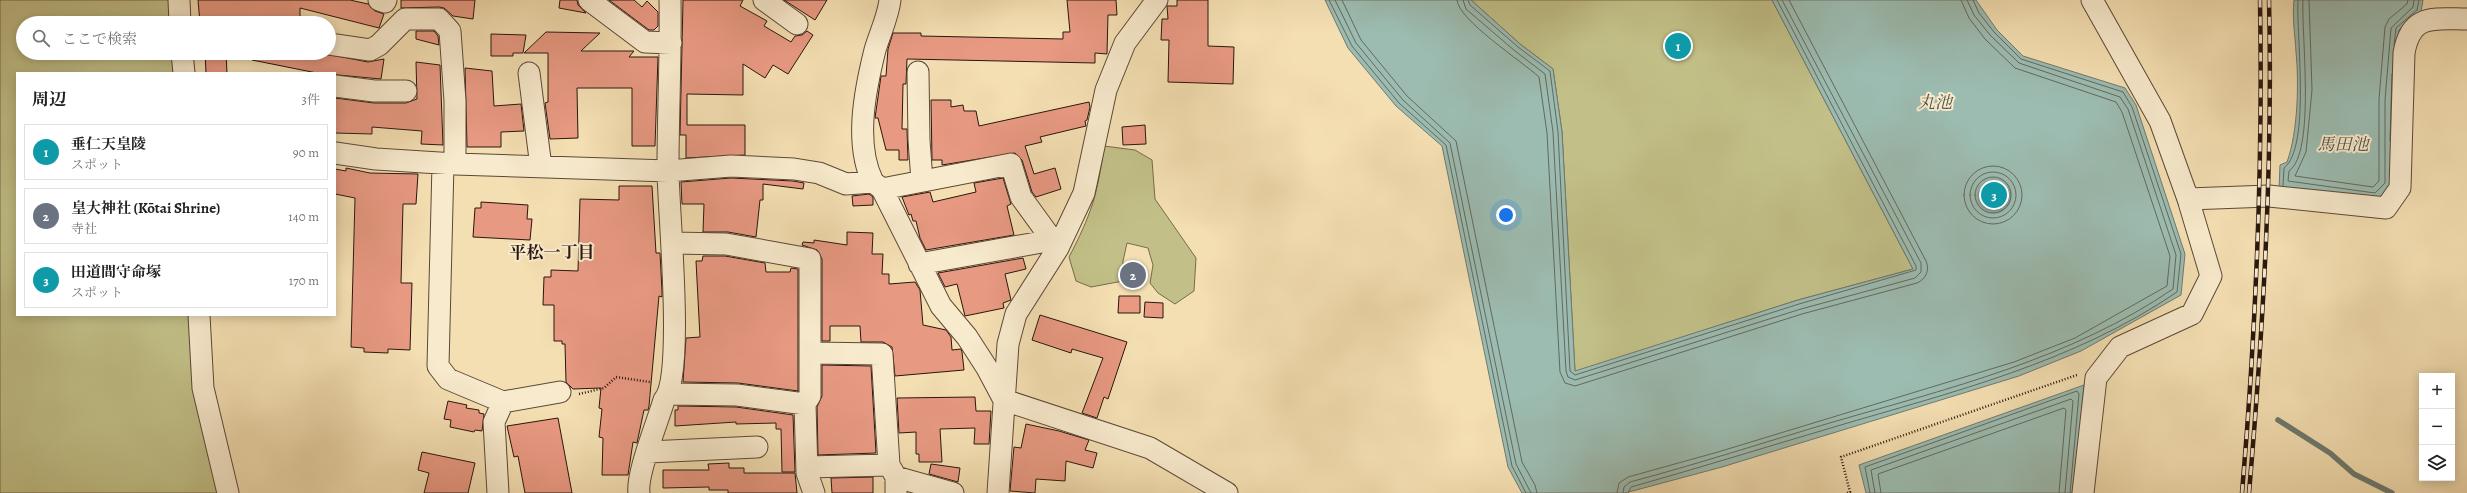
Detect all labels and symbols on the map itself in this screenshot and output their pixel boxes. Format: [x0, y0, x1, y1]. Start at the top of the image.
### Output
pin: 1 [1665, 31, 1691, 61]
water label: 丸池 [1918, 91, 1954, 114]
water label: 馬田池 [2318, 133, 2371, 156]
pin: 3 [1981, 180, 2007, 210]
your location [1496, 205, 1516, 225]
district label: 平松一丁目 [510, 241, 595, 264]
pin: 2 [1120, 260, 1146, 290]

